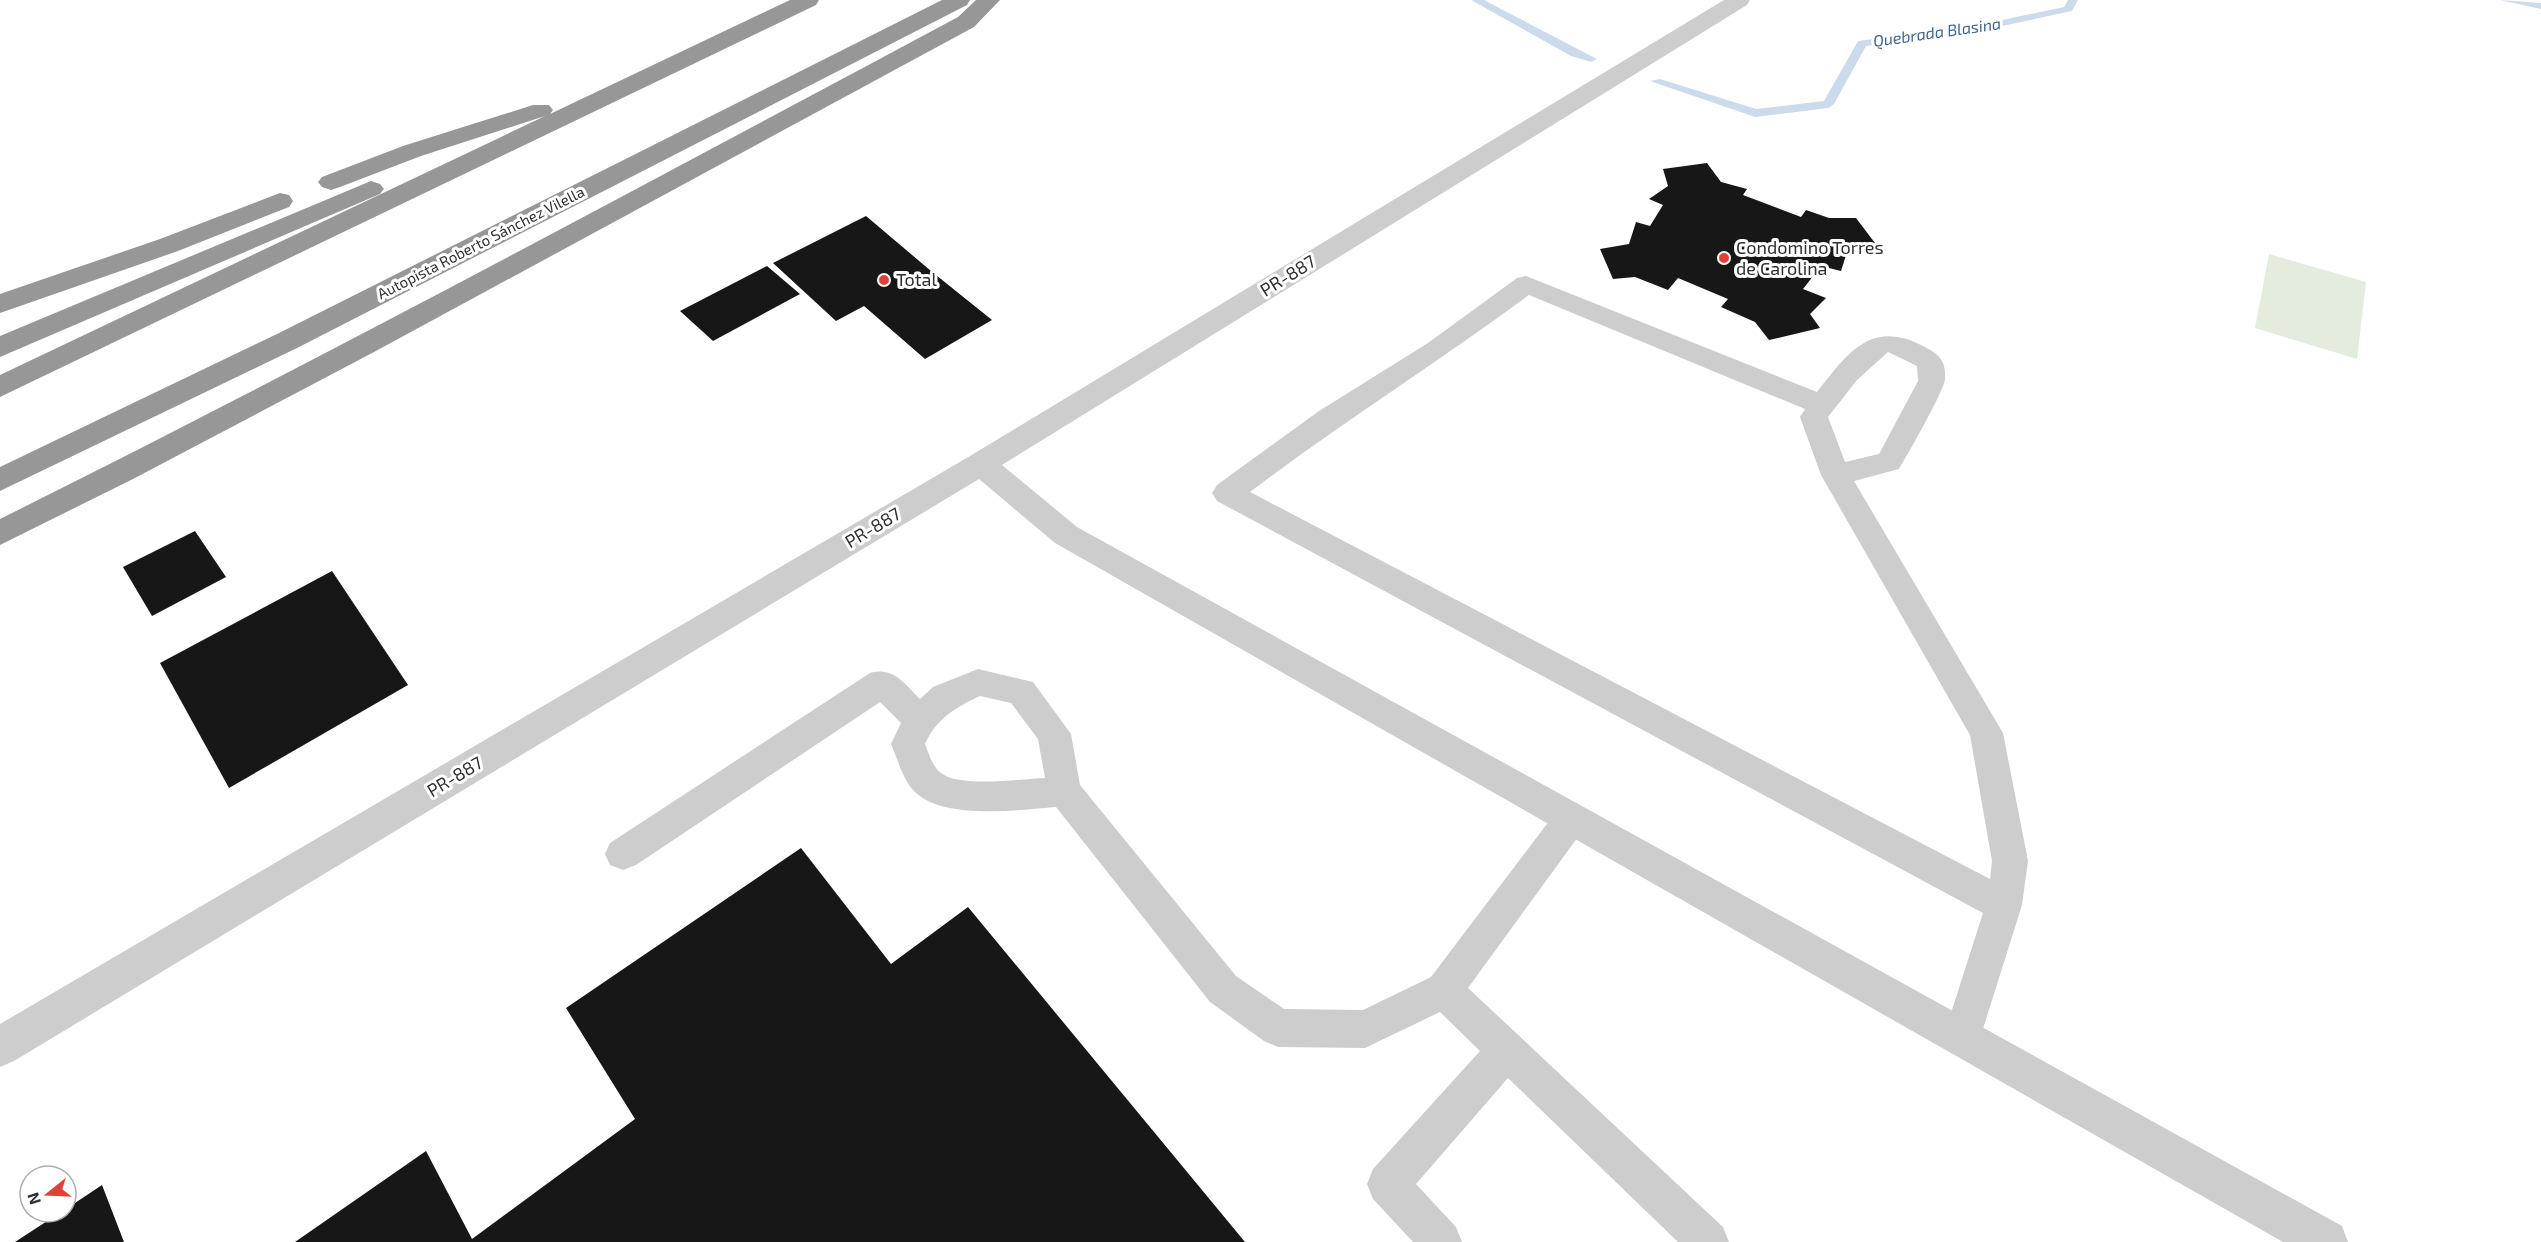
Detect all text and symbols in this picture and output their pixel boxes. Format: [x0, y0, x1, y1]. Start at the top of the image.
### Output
water label: Quebrada Blasina [1872, 13, 2002, 51]
street label: Autopista Roberto Sánchez Vilella [374, 182, 587, 302]
place label: Condomino Torres de Carolina [1736, 236, 1884, 279]
street label: PR-887 [1256, 250, 1319, 301]
marker: Condomino Torres de Carolina [1717, 251, 1731, 265]
place label: Total [896, 268, 937, 290]
marker: Total [877, 273, 891, 287]
street label: PR-887 [841, 502, 904, 552]
street label: PR-887 [423, 751, 486, 801]
north arrow [18, 1164, 78, 1224]
text: N [22, 1190, 44, 1207]

